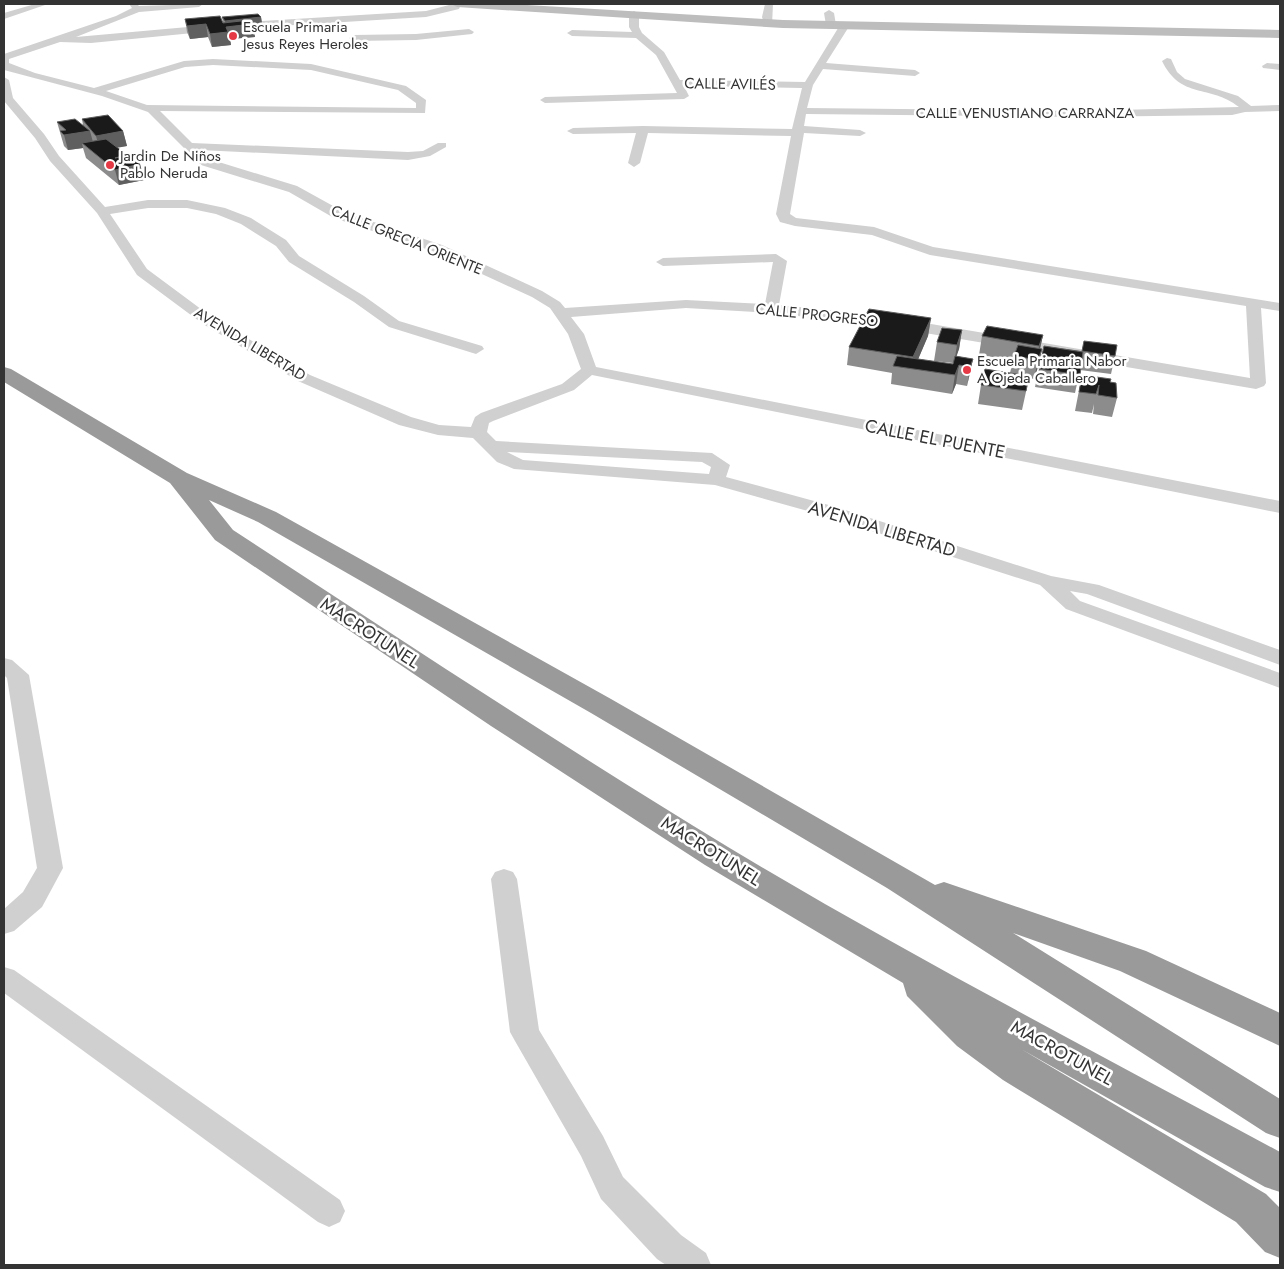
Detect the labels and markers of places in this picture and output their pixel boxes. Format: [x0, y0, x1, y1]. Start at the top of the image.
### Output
place label: Escuela Primaria Jesus Reyes Heroles [241, 16, 368, 55]
marker: Escuela Primaria Jesus Reyes Heroles [227, 30, 239, 42]
place label: Jardin De Niños Pablo Neruda [118, 145, 221, 184]
marker: Jardin De Niños Pablo Neruda [104, 159, 116, 171]
place label: Escuela Primaria Nabor A Ojeda Caballero [977, 350, 1127, 389]
marker: Escuela Primaria Nabor A Ojeda Caballero [961, 364, 973, 376]

